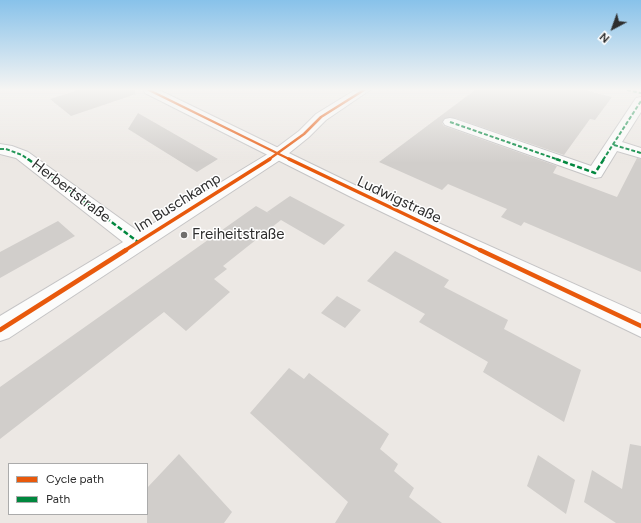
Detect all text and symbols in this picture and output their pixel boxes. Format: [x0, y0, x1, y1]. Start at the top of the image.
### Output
north arrow [593, 8, 633, 48]
text: N [597, 30, 612, 45]
street label: Herbertstraße [28, 155, 114, 227]
street label: Im Buschkamp [132, 169, 224, 237]
street label: Ludwigstraße [354, 173, 444, 227]
place label: Freiheitstraße [192, 226, 284, 244]
marker: Freiheitstraße [179, 230, 189, 240]
legend [8, 463, 148, 515]
text: Cycle path [46, 472, 104, 486]
text: Path [46, 492, 70, 506]

